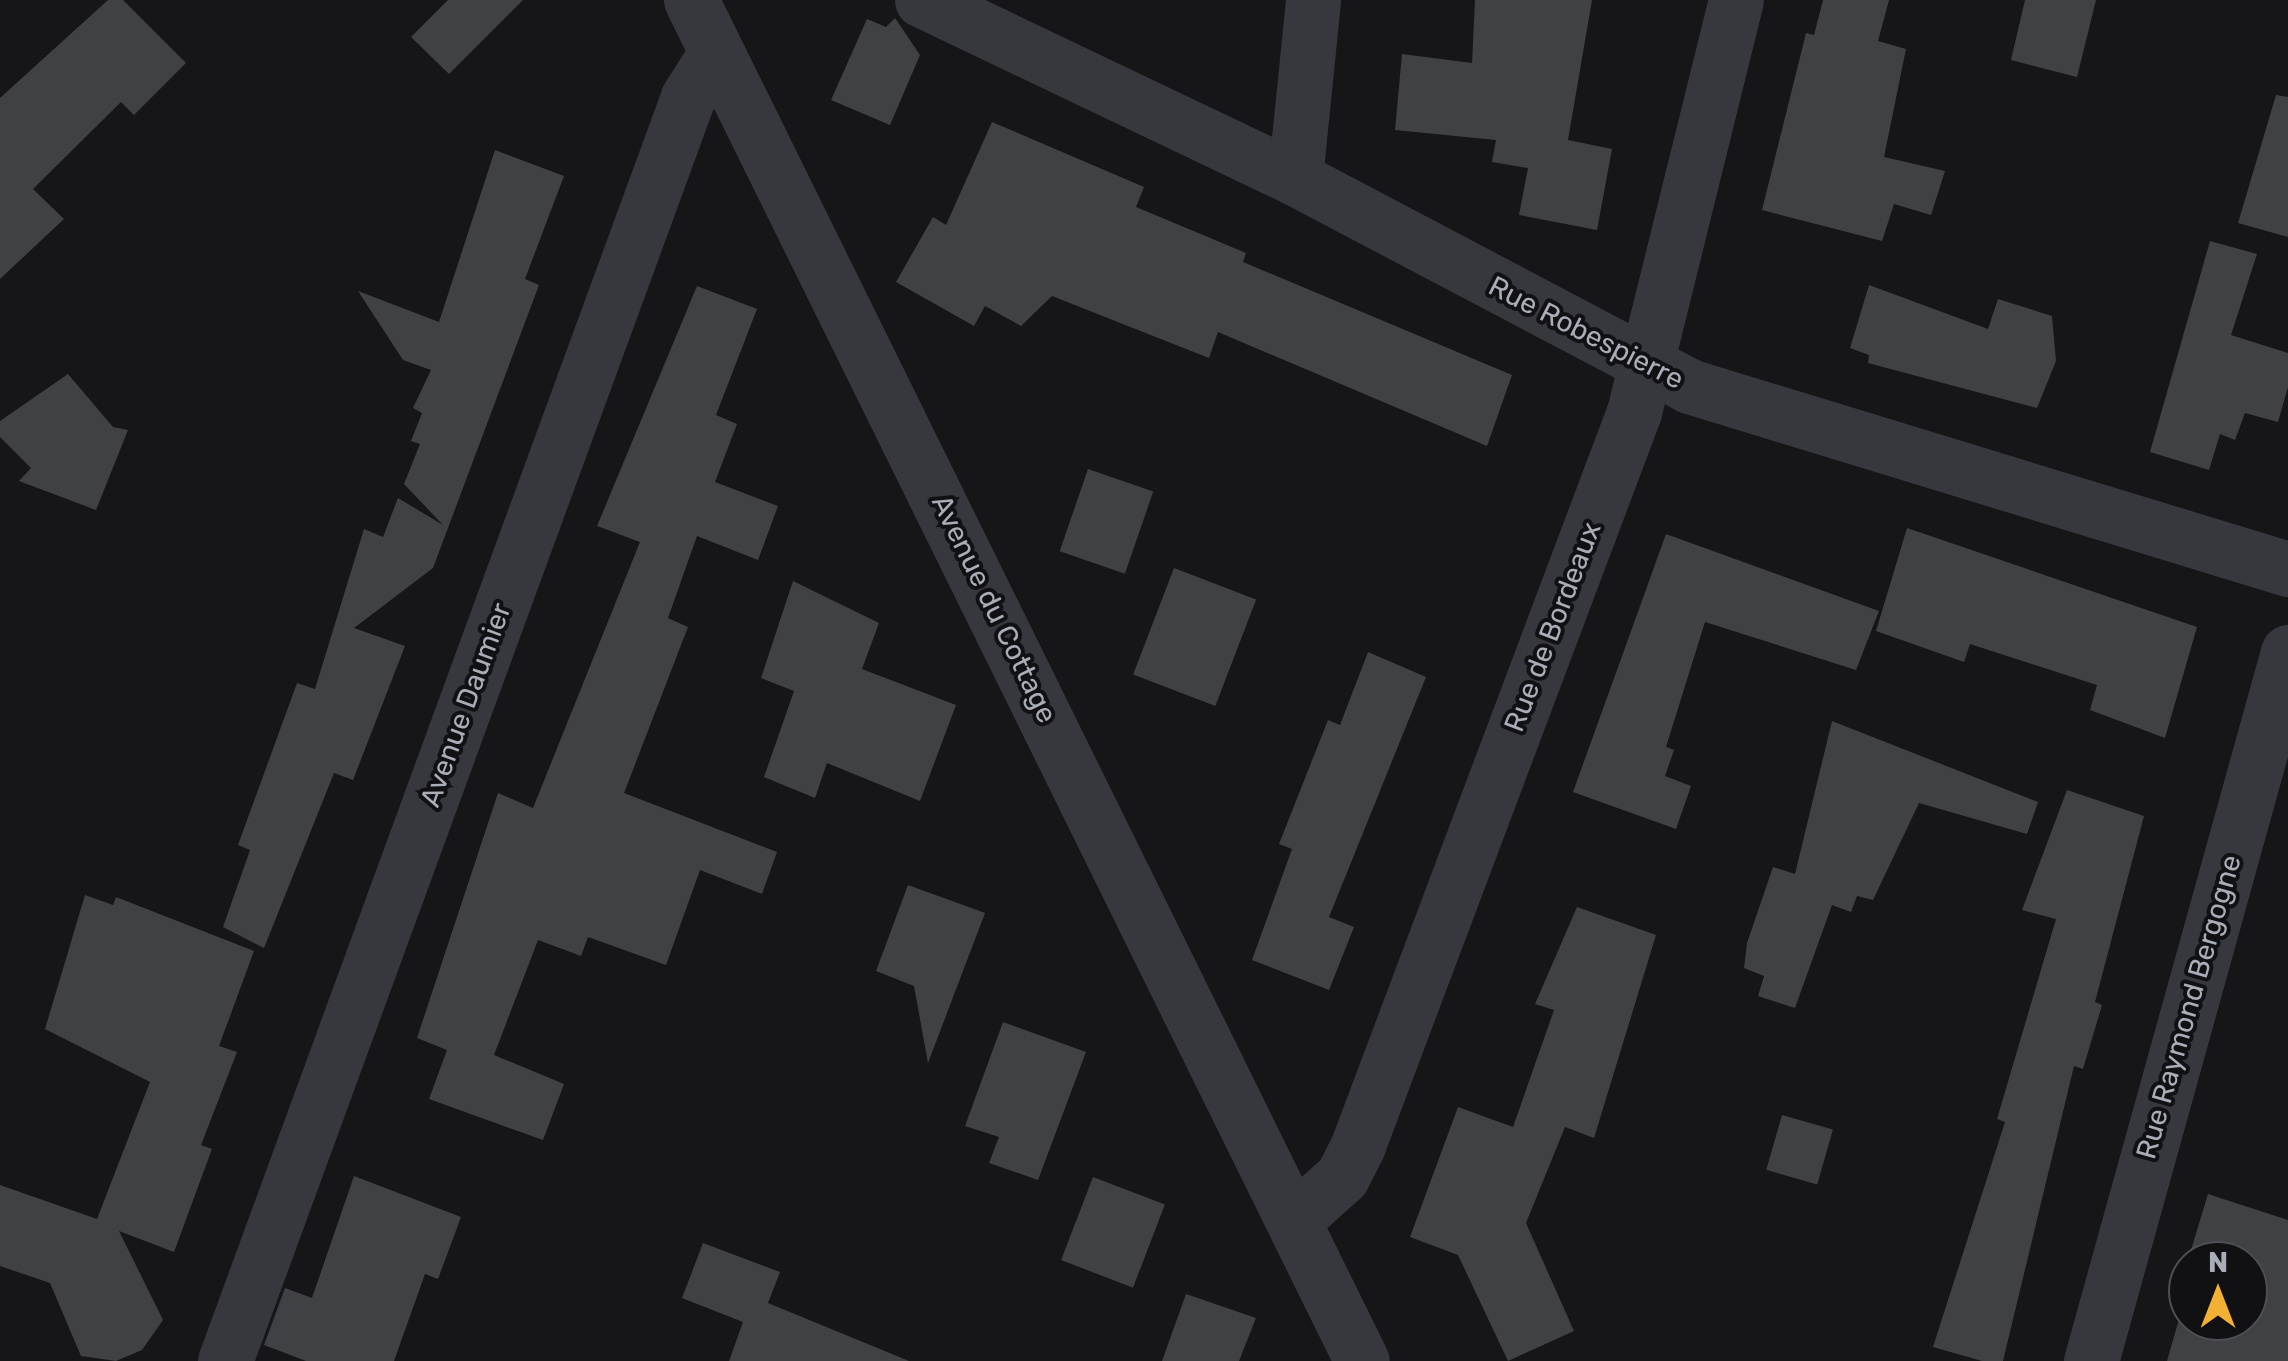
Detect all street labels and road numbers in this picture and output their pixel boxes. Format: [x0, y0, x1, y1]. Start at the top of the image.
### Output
street label: Rue Robespierre [1483, 269, 1689, 397]
street label: Avenue du Cottage [924, 489, 1064, 729]
street label: Rue de Bordeaux [1498, 517, 1608, 737]
street label: Avenue Daumier [414, 598, 518, 812]
street label: Rue Raymond Bergogne [2129, 851, 2249, 1163]

